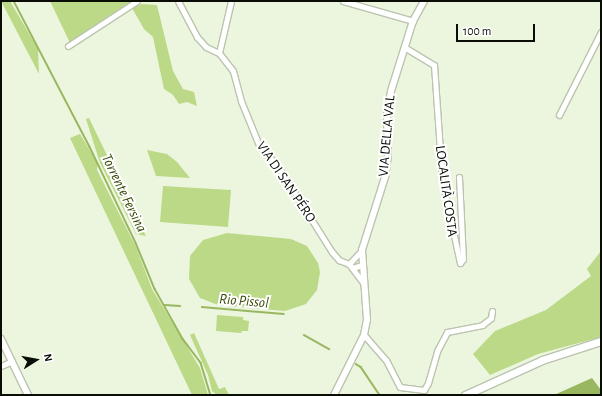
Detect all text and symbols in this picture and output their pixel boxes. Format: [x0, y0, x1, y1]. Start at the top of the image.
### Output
scale bar [458, 16, 537, 42]
text: 100 m [463, 25, 491, 37]
street label: VIA DELLA VAL [375, 95, 399, 177]
street label: VIA DI SAN PÉRO [253, 138, 319, 226]
street label: LOCALITÀ COSTA [431, 144, 461, 238]
water label: Torrente Fersina [97, 151, 151, 235]
water label: Rio Pissol [218, 290, 270, 312]
north arrow [16, 340, 56, 380]
text: N [42, 353, 54, 362]

